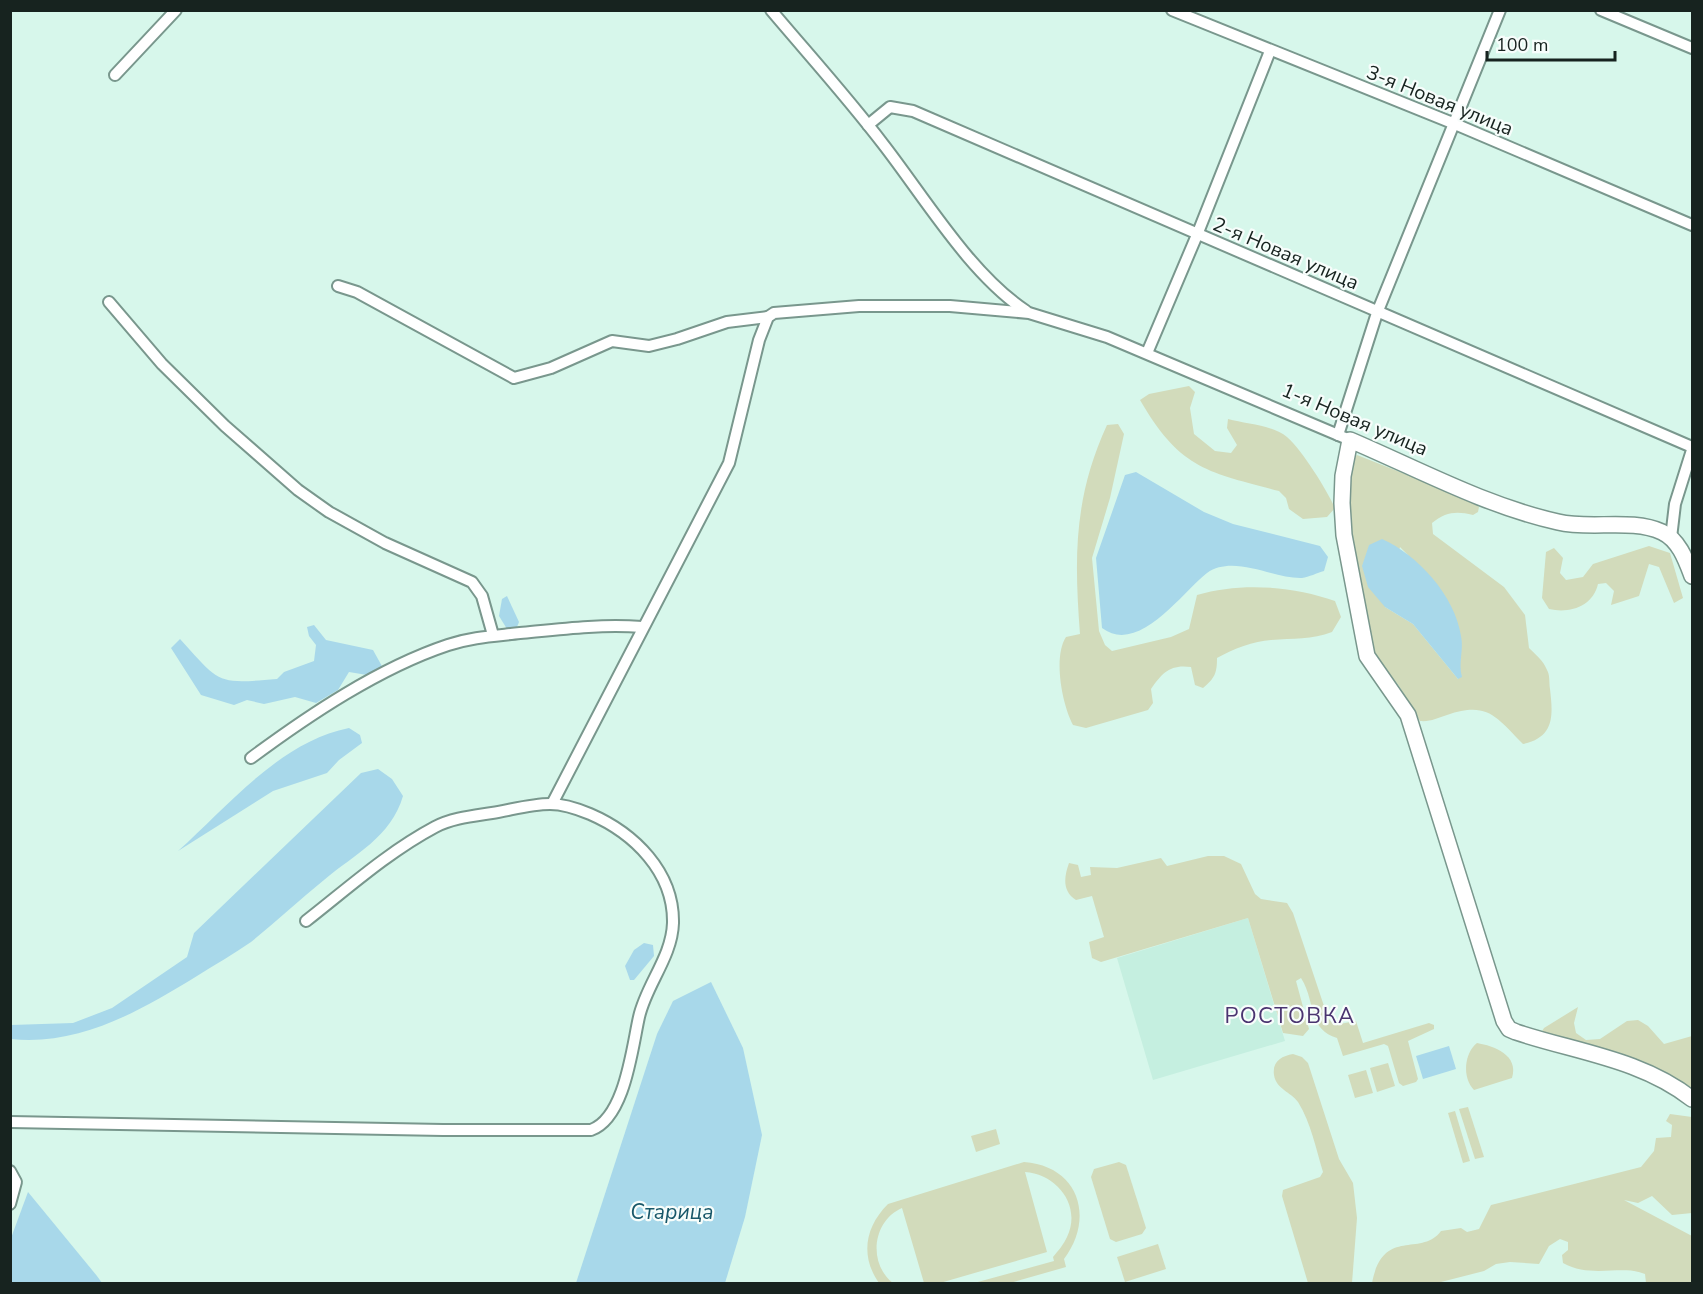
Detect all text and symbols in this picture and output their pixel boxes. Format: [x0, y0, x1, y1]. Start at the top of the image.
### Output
scale bar [1487, 24, 1614, 62]
text: 100 m [1496, 33, 1548, 57]
street label: 3-я Новая улица [1362, 59, 1517, 142]
street label: 2-я Новая улица [1209, 210, 1363, 296]
street label: 1-я Новая улица [1278, 376, 1432, 462]
district label: РОСТОВКА [1225, 1001, 1356, 1031]
water label: Старица [630, 1198, 714, 1226]

